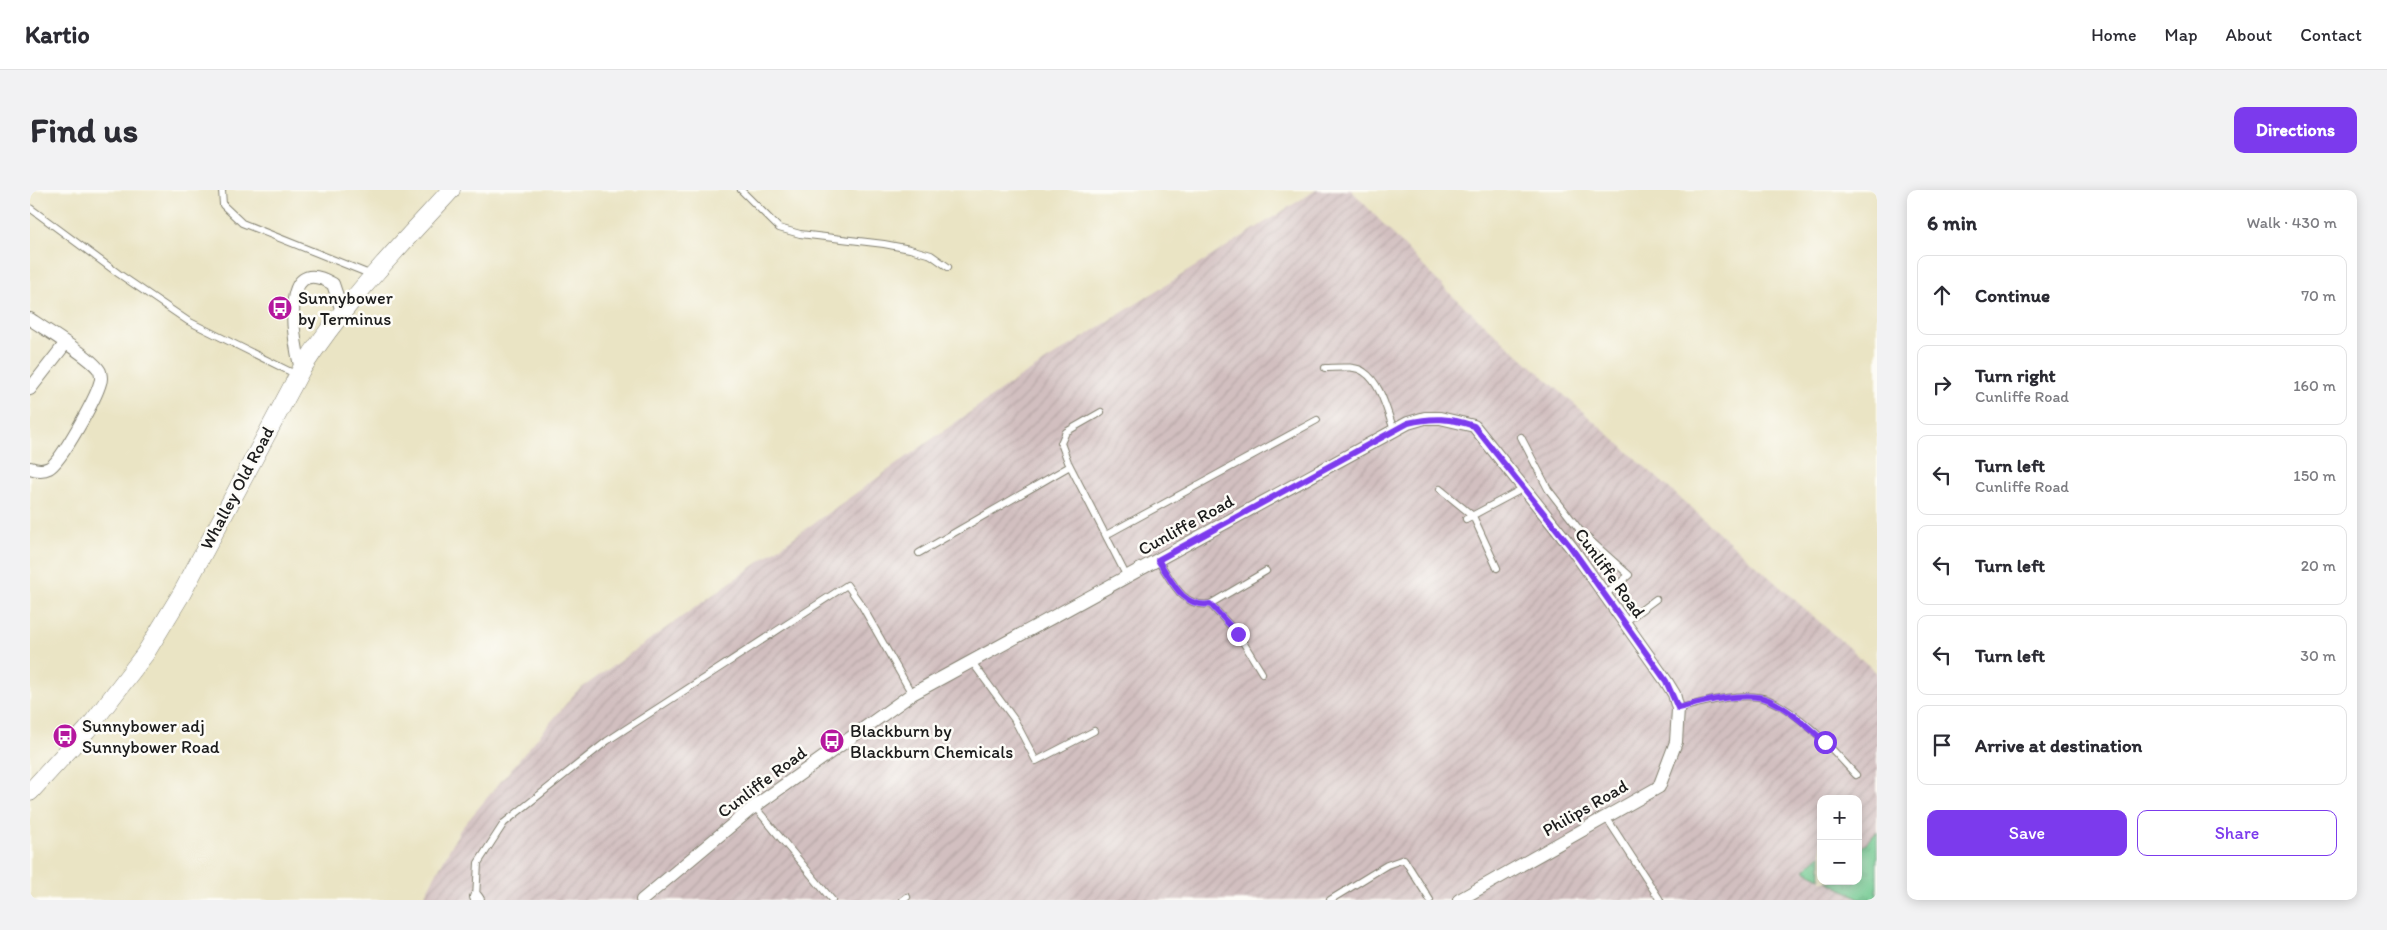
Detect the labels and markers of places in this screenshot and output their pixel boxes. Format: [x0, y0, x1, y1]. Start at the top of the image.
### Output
place label: Sunnybower by Terminus [298, 287, 394, 330]
bus stop icon: Sunnybower by Terminus [267, 295, 293, 321]
place label: Sunnybower adj Sunnybower Road [82, 715, 220, 758]
place label: Blackburn by Blackburn Chemicals [850, 720, 1013, 763]
bus stop icon: Sunnybower adj Sunnybower Road [52, 723, 78, 749]
bus stop icon: Blackburn by Blackburn Chemicals [819, 728, 845, 754]

